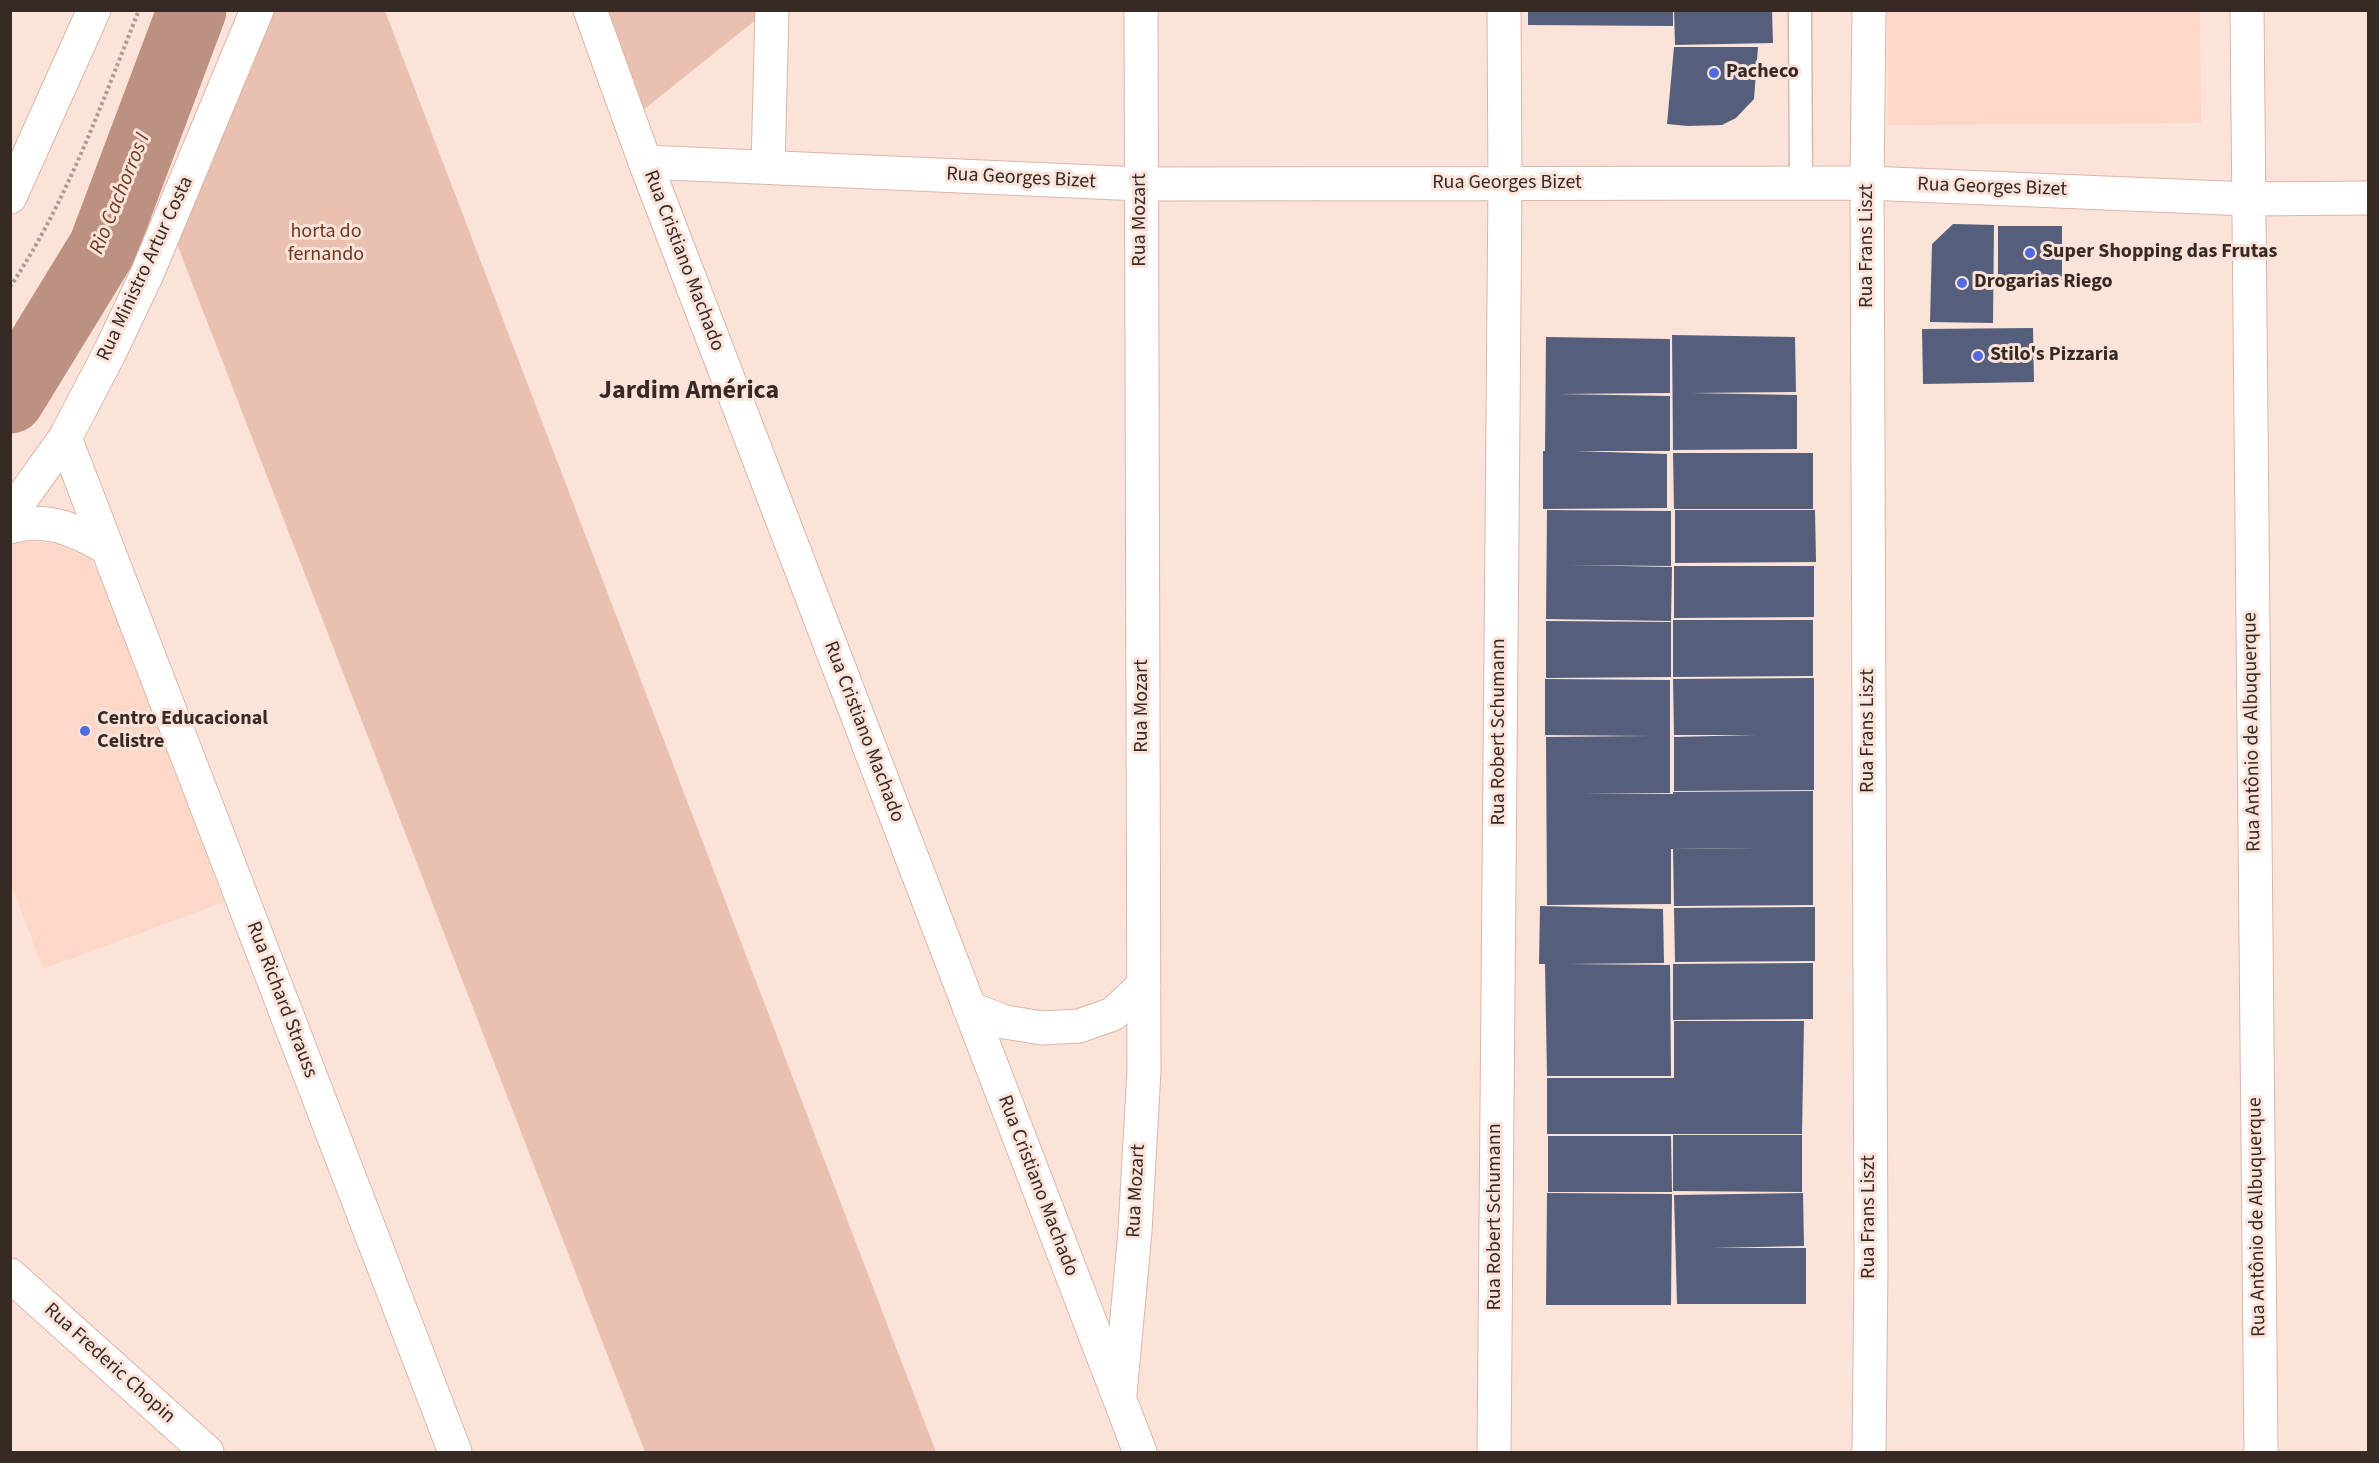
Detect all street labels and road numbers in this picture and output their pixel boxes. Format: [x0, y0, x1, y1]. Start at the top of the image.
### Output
street label: Rua Georges Bizet [946, 163, 1096, 195]
street label: Rua Cristiano Machado [637, 167, 729, 355]
street label: Rua Georges Bizet [1432, 172, 1582, 196]
street label: Rua Ministro Artur Costa [93, 173, 199, 365]
street label: Rua Mozart [1129, 173, 1153, 267]
street label: Rua Georges Bizet [1917, 173, 2067, 203]
street label: Rua Frans Liszt [1856, 184, 1880, 308]
street label: Rua Antônio de Albuquerque [2239, 612, 2267, 852]
street label: Rua Cristiano Machado [817, 638, 909, 826]
street label: Rua Robert Schumann [1488, 638, 1512, 826]
street label: Rua Mozart [1131, 659, 1155, 753]
street label: Rua Frans Liszt [1857, 669, 1881, 793]
street label: Rua Richard Strauss [240, 918, 322, 1082]
street label: Rua Cristiano Machado [991, 1092, 1083, 1280]
street label: Rua Antônio de Albuquerque [2244, 1097, 2272, 1337]
street label: Rua Robert Schumann [1484, 1123, 1508, 1311]
street label: Rua Mozart [1123, 1144, 1151, 1238]
street label: Rua Frans Liszt [1858, 1155, 1882, 1279]
street label: Rua Frederic Chopin [38, 1299, 180, 1429]

